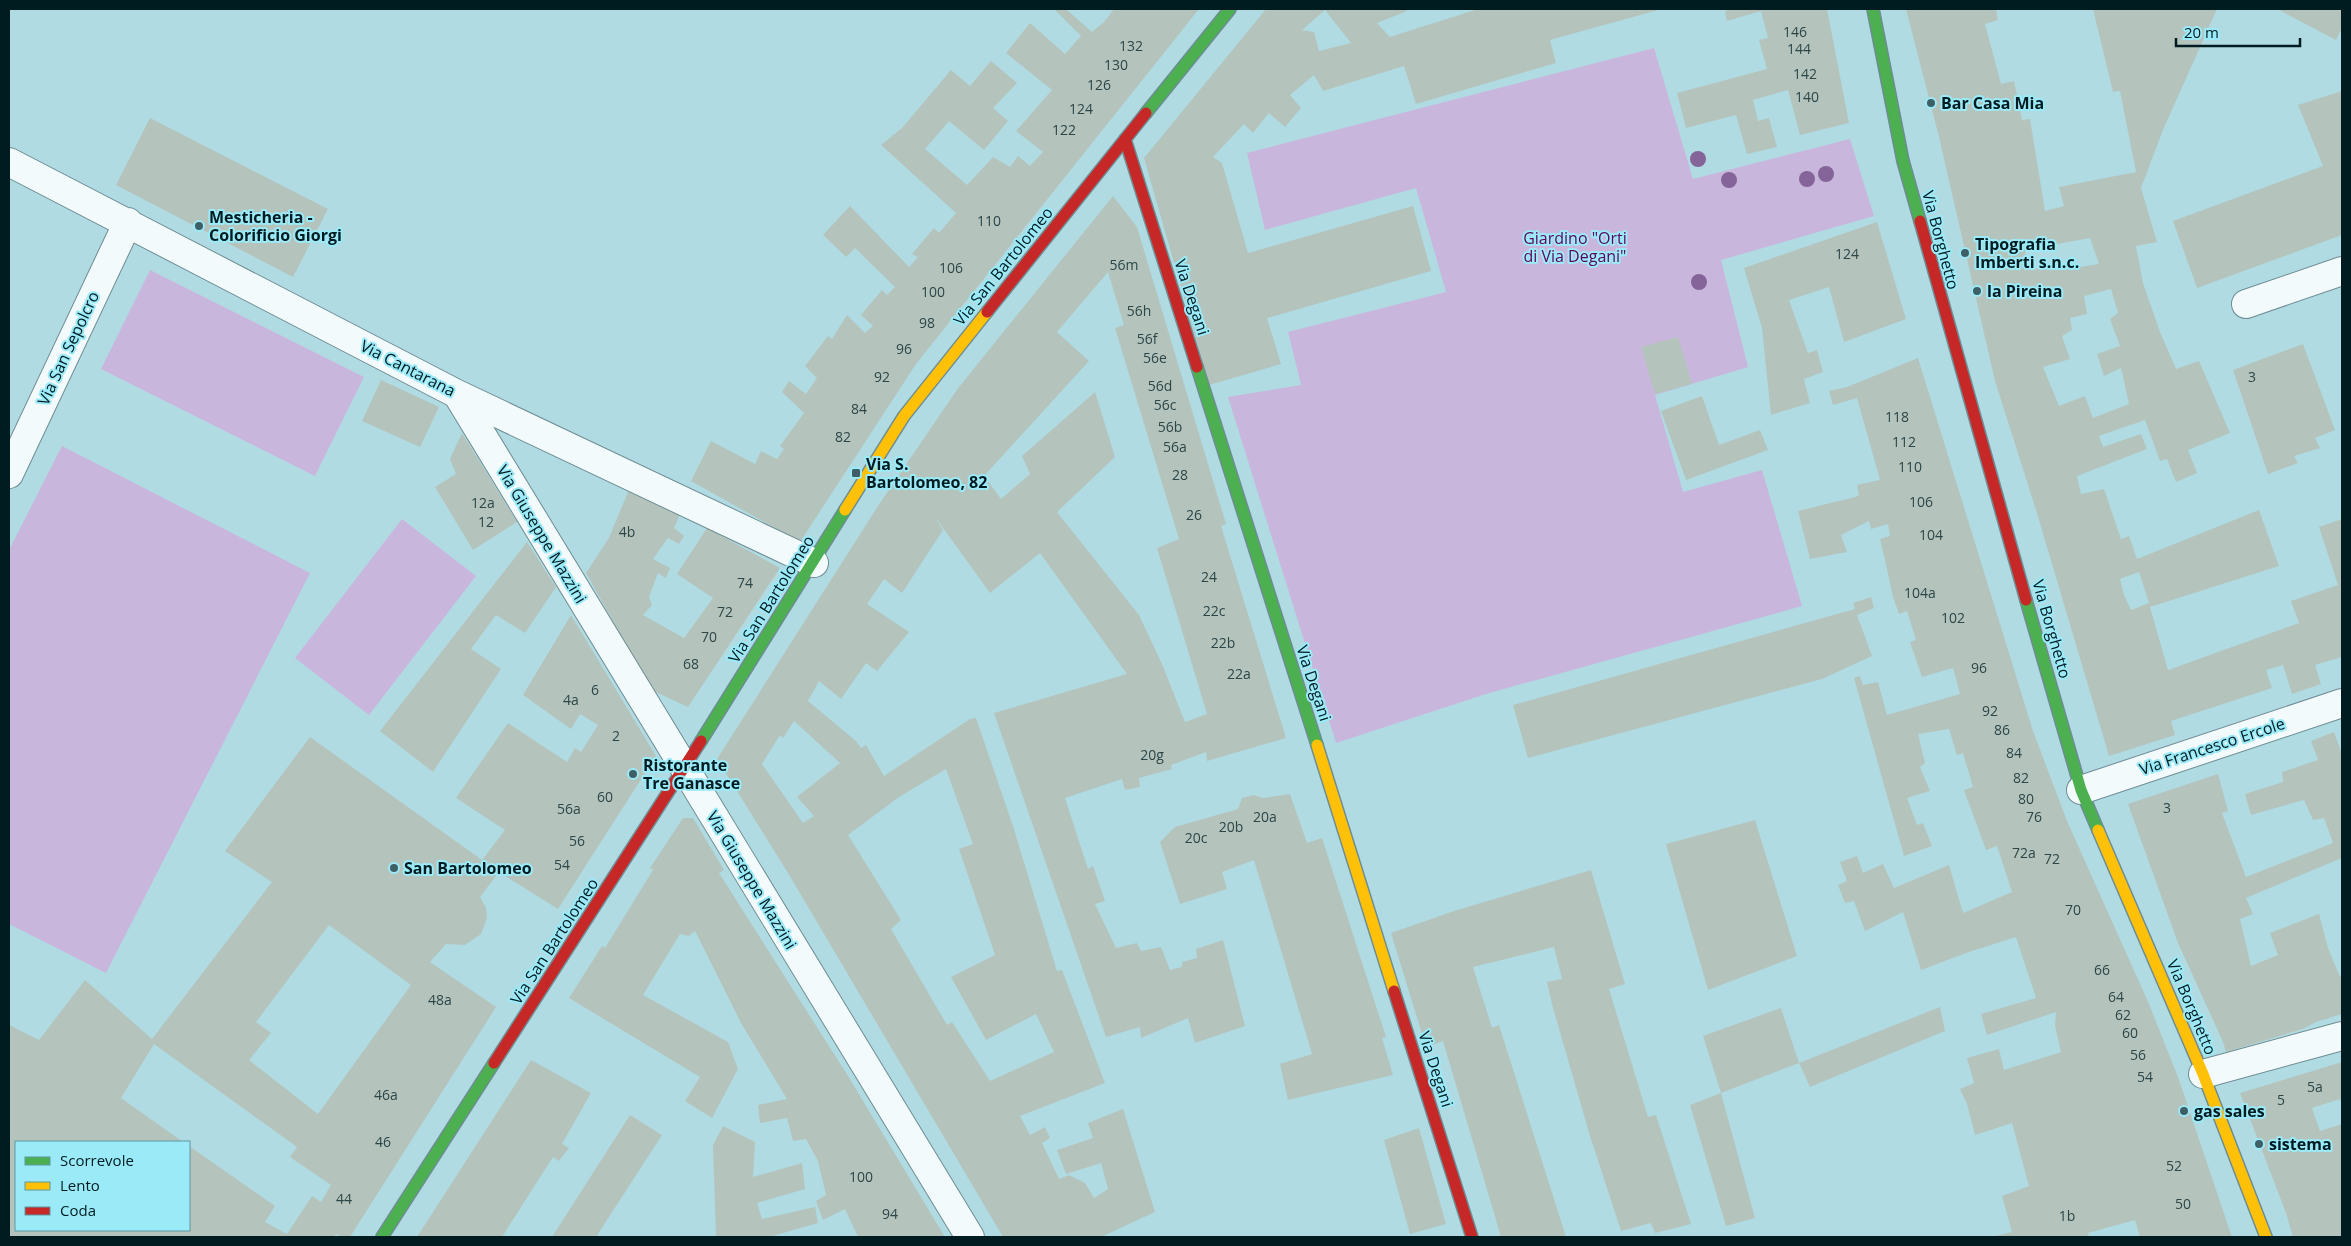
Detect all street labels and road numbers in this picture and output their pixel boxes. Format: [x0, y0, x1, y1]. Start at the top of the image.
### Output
street label: Via Borghetto [1917, 188, 1965, 292]
street label: Via San Bartolomeo [948, 202, 1058, 330]
street label: Via Degani [1169, 256, 1215, 338]
street label: Via San Sepolcro [32, 287, 104, 409]
street label: Via Cantarana [357, 335, 459, 401]
street label: Via Giuseppe Mazzini [492, 461, 592, 607]
street label: Via San Bartolomeo [723, 531, 819, 667]
street label: Via Borghetto [2027, 577, 2077, 681]
street label: Via Degani [1291, 642, 1337, 724]
street label: Via Francesco Ercole [2137, 712, 2287, 780]
street label: Via Giuseppe Mazzini [702, 807, 802, 953]
street label: Via San Bartolomeo [505, 874, 603, 1008]
street label: Via Borghetto [2162, 956, 2222, 1058]
street label: Via Degani [1413, 1028, 1459, 1110]

